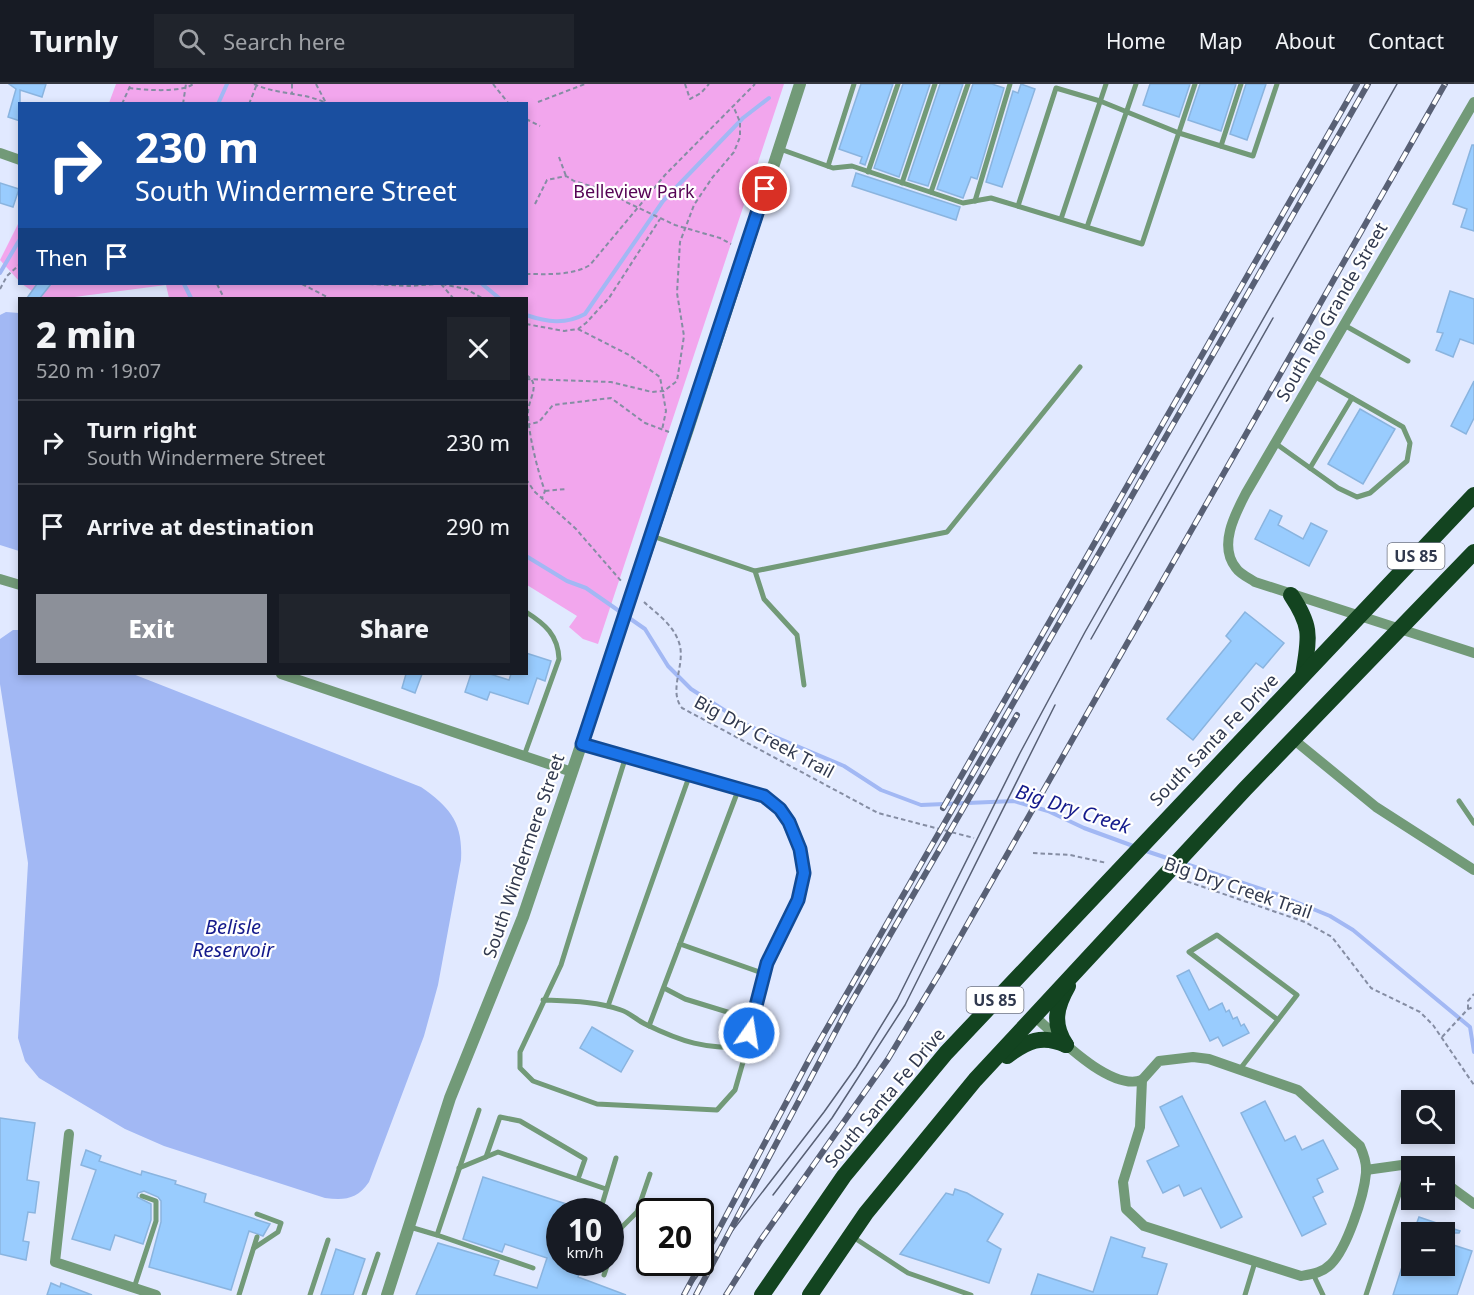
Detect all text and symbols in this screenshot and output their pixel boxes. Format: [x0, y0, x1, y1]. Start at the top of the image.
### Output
search box [154, 14, 574, 68]
text: Turnly [30, 22, 118, 60]
icon: search [175, 25, 208, 58]
text: Search here [223, 26, 345, 56]
text: Home [1106, 27, 1166, 55]
text: Map [1199, 27, 1242, 55]
text: About [1275, 27, 1335, 55]
text: Contact [1368, 27, 1444, 55]
text: 230 m [135, 118, 259, 175]
icon: right [36, 126, 114, 204]
pin [739, 163, 790, 214]
text: South Windermere Street [135, 172, 457, 209]
icon: arrive [748, 172, 781, 205]
park label: Belleview Park [573, 179, 695, 203]
street label: South Rio Grande Street [1270, 217, 1393, 405]
icon: arrive [100, 240, 133, 273]
text: Then [36, 242, 88, 272]
text: 2 min [36, 310, 137, 359]
button: close [447, 317, 510, 380]
text: 520 m · 19:07 [36, 357, 161, 384]
text: Turn right [87, 414, 197, 444]
icon: right [36, 426, 69, 459]
text: 230 m [446, 427, 510, 457]
text: South Windermere Street [87, 444, 325, 471]
icon: arrive [36, 510, 69, 543]
text: Arrive at destination [87, 511, 314, 541]
text: 290 m [446, 511, 510, 541]
road number: US 85 [1388, 543, 1444, 569]
button: Exit [36, 594, 267, 663]
button: Share [279, 594, 510, 663]
street label: South Santa Fe Drive [1144, 668, 1283, 811]
street label: Big Dry Creek Trail [690, 689, 839, 783]
street label: South Windermere Street [477, 750, 569, 961]
water label: Big Dry Creek [1012, 777, 1135, 840]
street label: Big Dry Creek Trail [1161, 850, 1316, 924]
water label: Belisle Reservoir [192, 913, 275, 963]
road number: US 85 [966, 987, 1024, 1013]
position arrow [717, 1001, 781, 1065]
street label: South Santa Fe Drive [819, 1023, 950, 1172]
map controls [1401, 1090, 1455, 1276]
button: search [1401, 1090, 1455, 1144]
button: + [1401, 1156, 1455, 1210]
speed limit sign: 20 [636, 1198, 714, 1276]
text: 10 [568, 1209, 602, 1250]
button: − [1401, 1222, 1455, 1276]
text: km/h [567, 1242, 603, 1262]

